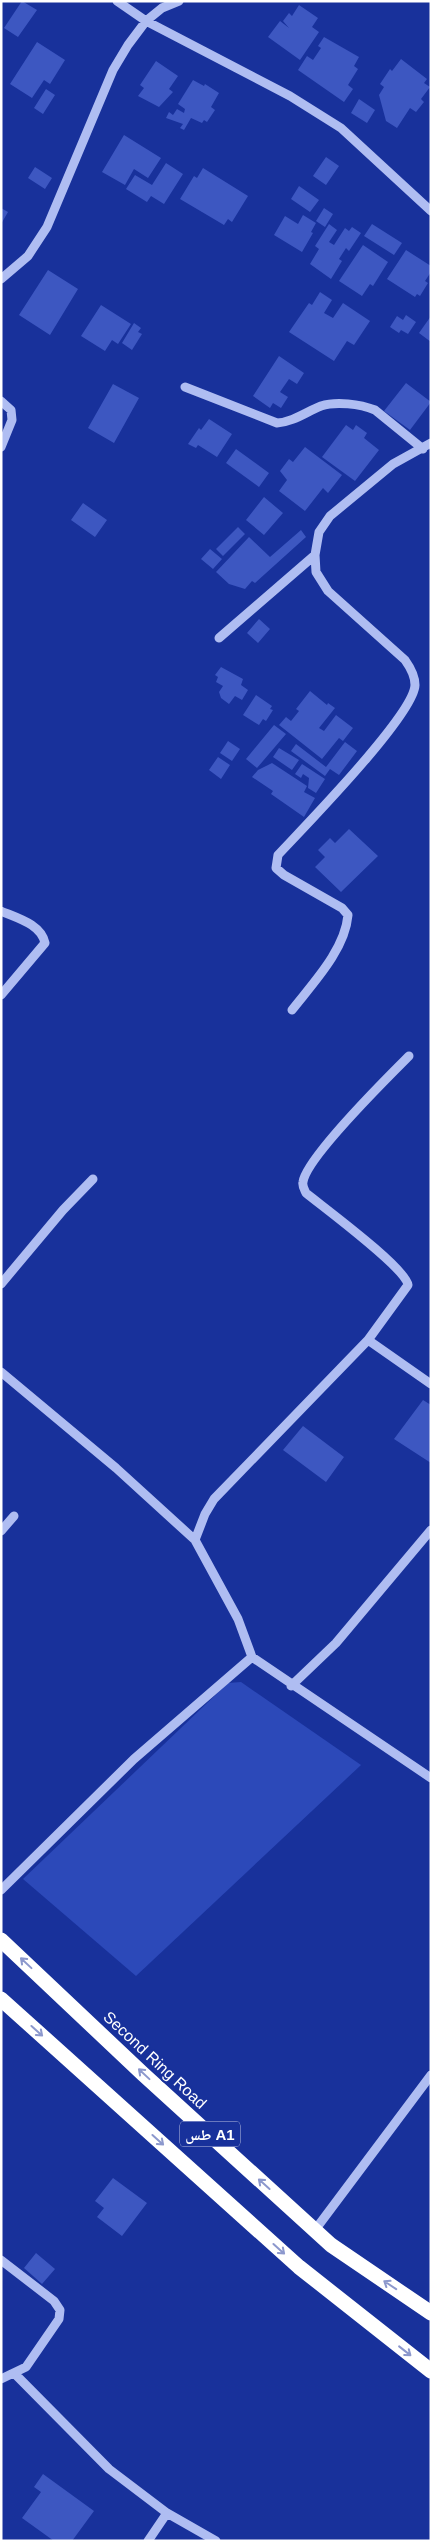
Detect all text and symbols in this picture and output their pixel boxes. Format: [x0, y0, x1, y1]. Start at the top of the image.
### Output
one-way arrow [19, 1957, 32, 1969]
street label: Second Ring Road [100, 2008, 210, 2112]
one-way arrow [31, 2025, 44, 2037]
one-way arrow [138, 2069, 151, 2081]
road number: طس A1 [180, 2122, 240, 2146]
one-way arrow [152, 2134, 165, 2146]
one-way arrow [258, 2178, 270, 2190]
one-way arrow [272, 2243, 285, 2255]
one-way arrow [384, 2280, 398, 2290]
one-way arrow [398, 2346, 411, 2357]

